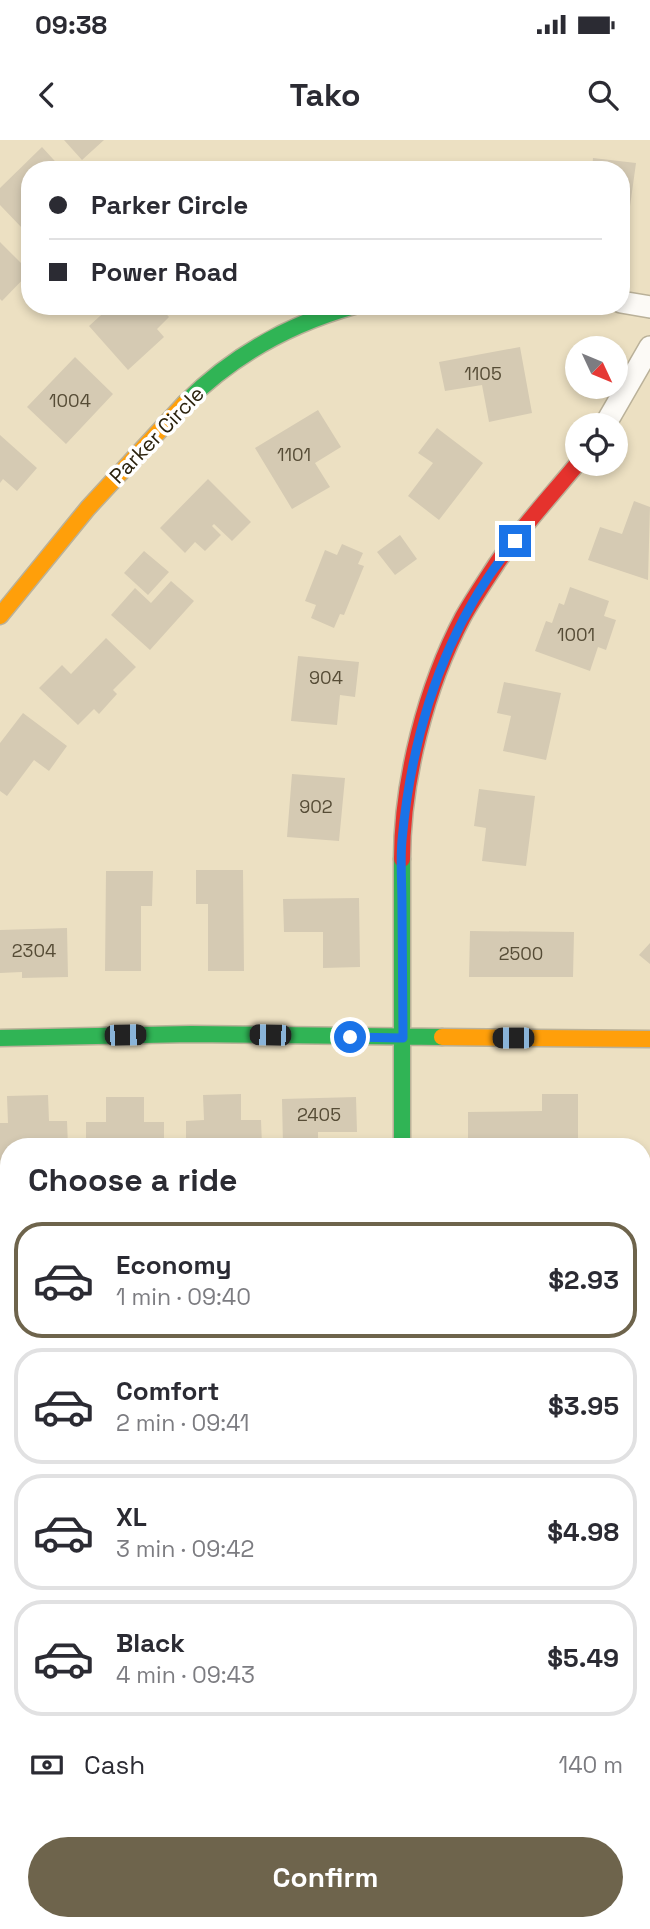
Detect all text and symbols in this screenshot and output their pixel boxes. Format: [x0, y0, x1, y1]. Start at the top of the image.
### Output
text: 09:38 [35, 8, 107, 42]
text: Tako [289, 75, 361, 115]
icon: back [28, 76, 66, 114]
icon: search [584, 76, 622, 114]
text: Parker Circle [91, 188, 248, 222]
text: Power Road [91, 255, 238, 289]
north arrow [565, 336, 628, 399]
map controls [565, 336, 628, 476]
house number: 1105 [464, 362, 502, 385]
street label: Parker Circle [103, 380, 210, 489]
house number: 1004 [49, 389, 91, 412]
button: locate [565, 413, 628, 476]
house number: 1101 [277, 443, 311, 466]
route end [499, 525, 531, 557]
house number: 1001 [557, 623, 595, 646]
house number: 904 [309, 666, 343, 689]
house number: 902 [299, 795, 333, 818]
house number: 2304 [12, 939, 56, 962]
house number: 2500 [499, 942, 543, 965]
route start [334, 1021, 366, 1053]
car [104, 1024, 147, 1046]
car [249, 1024, 292, 1046]
car [493, 1028, 535, 1049]
house number: 2405 [297, 1103, 341, 1126]
text: Choose a ride [28, 1160, 238, 1200]
text: Economy [116, 1248, 232, 1282]
icon: car [32, 1249, 95, 1312]
text: $2.93 [548, 1263, 619, 1297]
text: 1 min · 09:40 [116, 1282, 251, 1312]
text: Comfort [116, 1374, 219, 1408]
icon: car [32, 1375, 95, 1438]
text: $3.95 [548, 1389, 619, 1423]
text: 2 min · 09:41 [116, 1408, 249, 1438]
text: XL [116, 1500, 147, 1534]
icon: car [32, 1501, 95, 1564]
text: $4.98 [547, 1515, 619, 1549]
text: 3 min · 09:42 [116, 1534, 254, 1564]
text: Black [116, 1626, 185, 1660]
icon: car [32, 1627, 95, 1690]
text: $5.49 [547, 1641, 619, 1675]
text: 4 min · 09:43 [116, 1660, 255, 1690]
icon: cash [28, 1746, 66, 1784]
text: Cash [84, 1748, 145, 1782]
text: 140 m [559, 1750, 623, 1780]
button: Confirm [28, 1837, 623, 1917]

